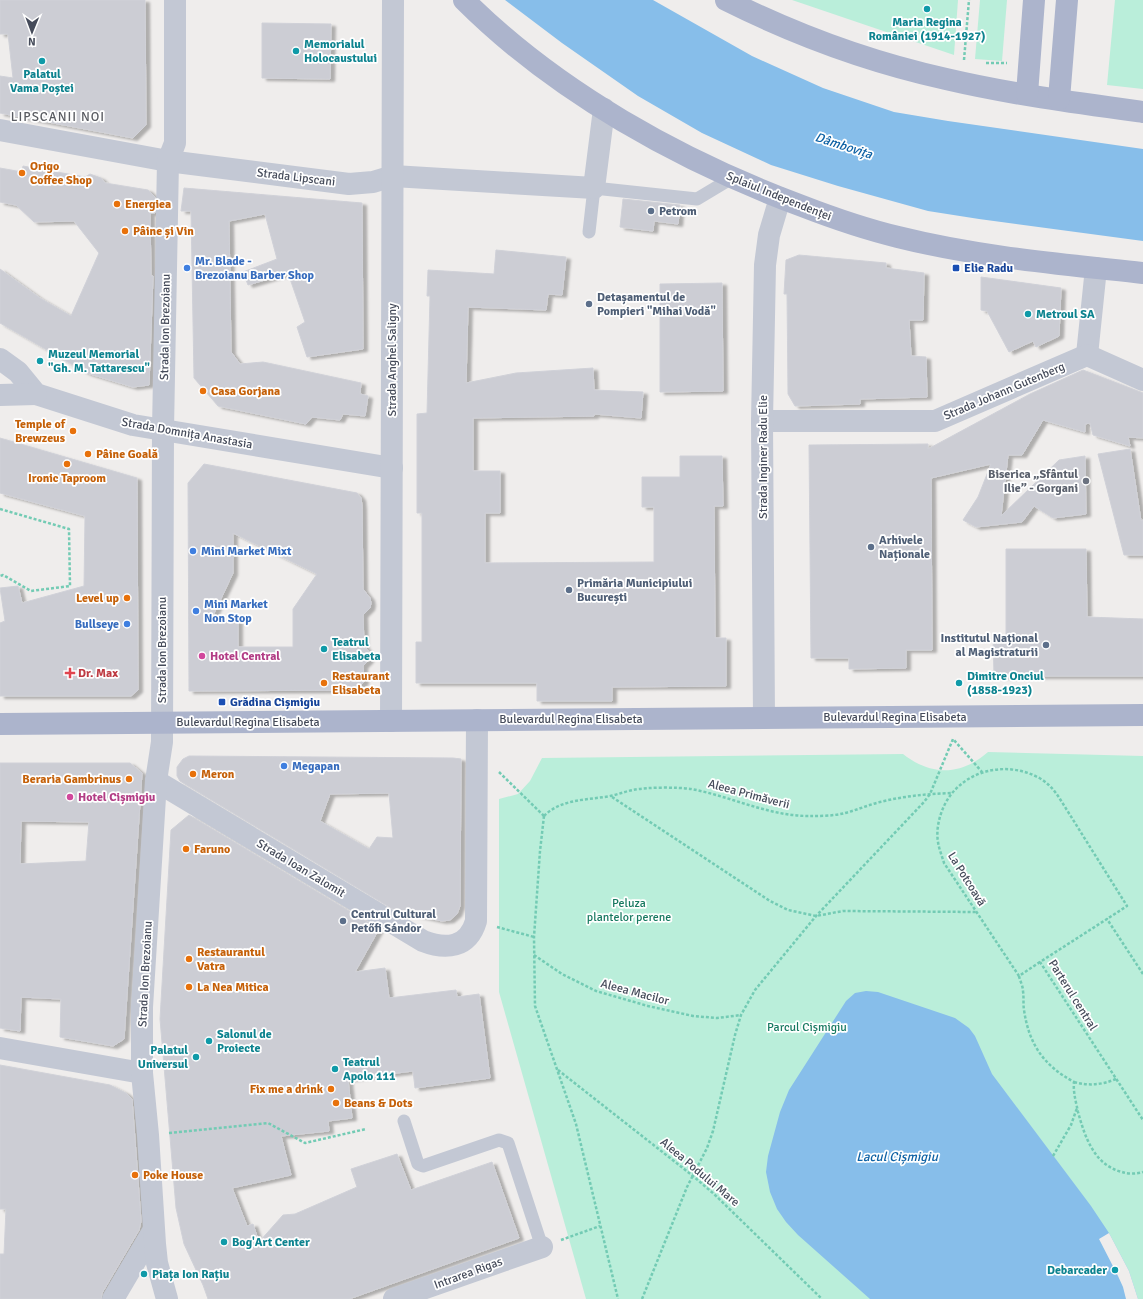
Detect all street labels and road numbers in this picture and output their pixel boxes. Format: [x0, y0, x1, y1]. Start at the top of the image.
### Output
street label: Strada Lipscani [256, 165, 336, 190]
street label: Splaiul Independenței [724, 168, 834, 224]
street label: Strada Ion Brezoianu [157, 274, 174, 380]
street label: Strada Anghel Saligny [385, 303, 400, 417]
street label: Strada Johann Gutenberg [941, 359, 1067, 424]
street label: Strada Inginer Radu Elie [756, 395, 771, 519]
street label: Strada Domnița Anastasia [120, 415, 254, 452]
street label: Strada Ion Brezoianu [155, 597, 170, 703]
street label: Bulevardul Regina Elisabeta [823, 710, 967, 725]
street label: Bulevardul Regina Elisabeta [499, 712, 643, 727]
street label: Bulevardul Regina Elisabeta [176, 715, 320, 730]
street label: Aleea Primăverii [706, 776, 791, 813]
street label: Strada Ioan Zalomit [254, 836, 348, 901]
street label: La Potcoavă [944, 849, 989, 909]
street label: Strada Ion Brezoianu [135, 920, 156, 1028]
street label: Parterul central [1045, 957, 1101, 1034]
street label: Aleea Macilor [599, 976, 671, 1009]
street label: Aleea Podului Mare [657, 1135, 742, 1210]
street label: Intrarea Rigas [432, 1254, 504, 1293]

